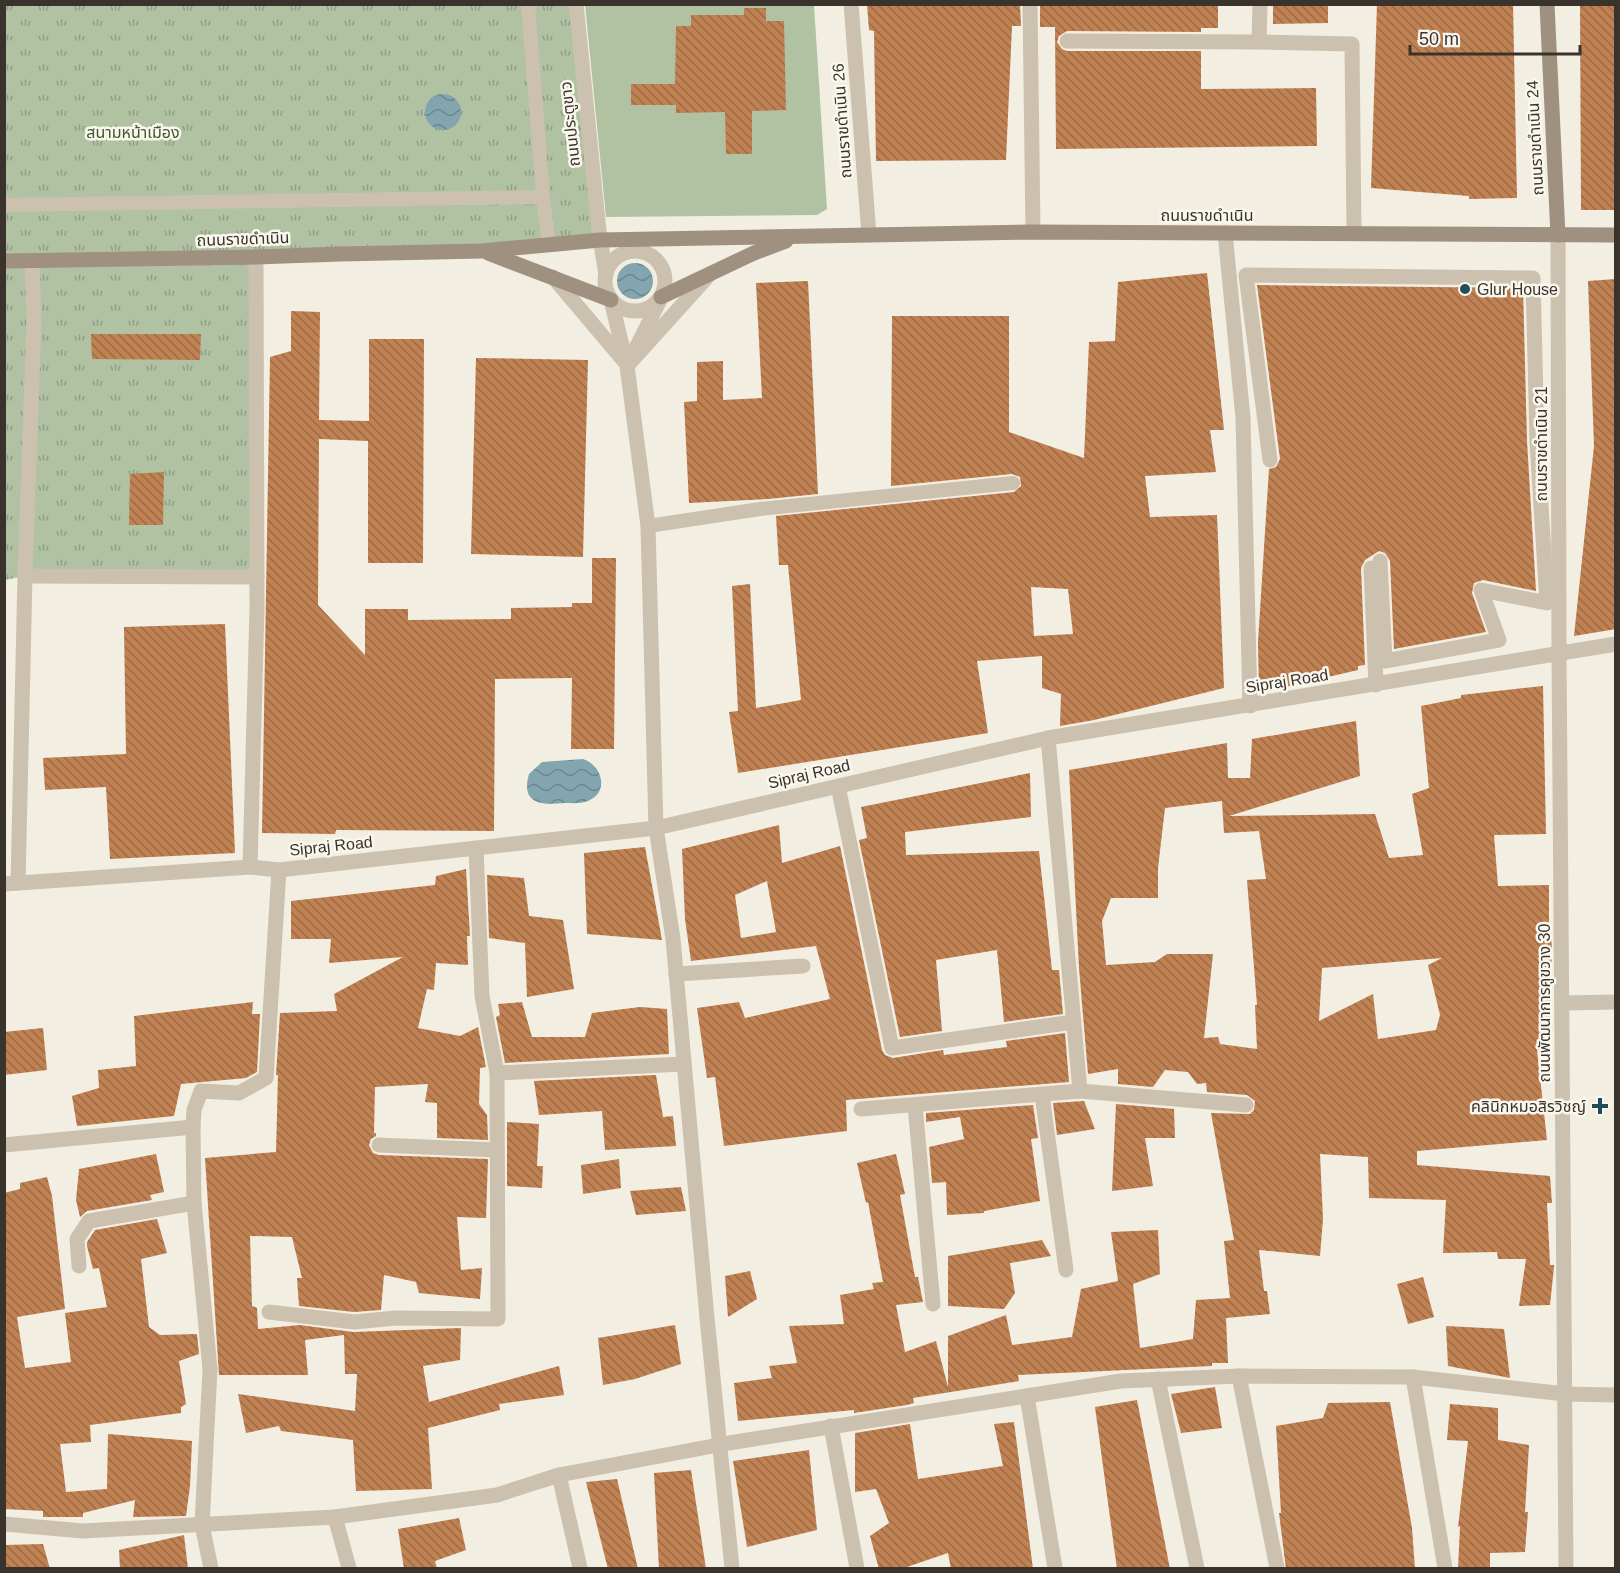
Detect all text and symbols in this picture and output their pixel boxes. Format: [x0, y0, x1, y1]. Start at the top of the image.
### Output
scale bar [1410, 18, 1580, 56]
text: 50 m [1419, 29, 1459, 49]
street label: ถนนราขดำเนิน 26 [829, 63, 854, 179]
street label: ถนนราขดำเนิน 24 [1523, 80, 1547, 196]
street label: ถนนประตูขาว [557, 81, 584, 167]
park label: สนามหน้าเมือง [86, 124, 180, 141]
street label: ถนนราขดำเนิน [1161, 207, 1253, 224]
street label: ถนนราขดำเนิน [196, 229, 290, 249]
place label: Glur House [1477, 281, 1558, 298]
marker: Glur House [1458, 282, 1472, 296]
street label: ถนนราขดำเนิน 21 [1533, 386, 1550, 502]
street label: Sipraj Road [1244, 666, 1330, 696]
street label: Sipraj Road [766, 756, 852, 792]
street label: Sipraj Road [289, 833, 373, 859]
street label: ถนนพัฒนาการคูขวาง 30 [1536, 924, 1554, 1082]
marker: คลินิกหมอสิรวิชญ์ [1591, 1097, 1609, 1115]
place label: คลินิกหมอสิรวิชญ์ [1471, 1098, 1586, 1115]

